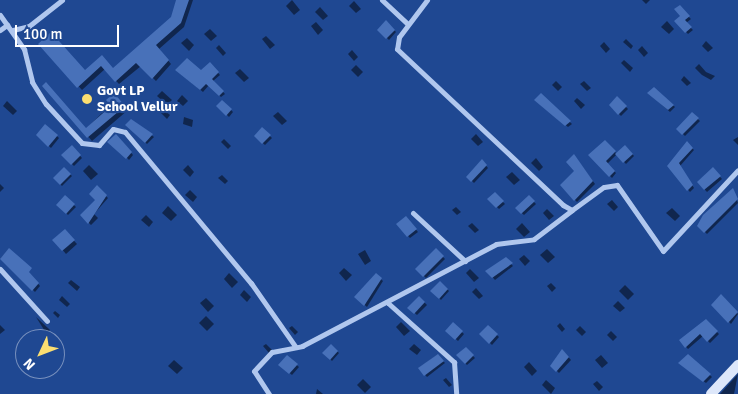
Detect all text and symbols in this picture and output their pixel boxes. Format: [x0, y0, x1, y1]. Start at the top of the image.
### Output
scale bar [18, 15, 121, 47]
text: 100 m [23, 25, 63, 43]
place label: Govt LP School Vellur [97, 83, 178, 115]
marker: Govt LP School Vellur [81, 93, 93, 105]
north arrow [15, 329, 65, 379]
text: N [20, 355, 39, 373]

